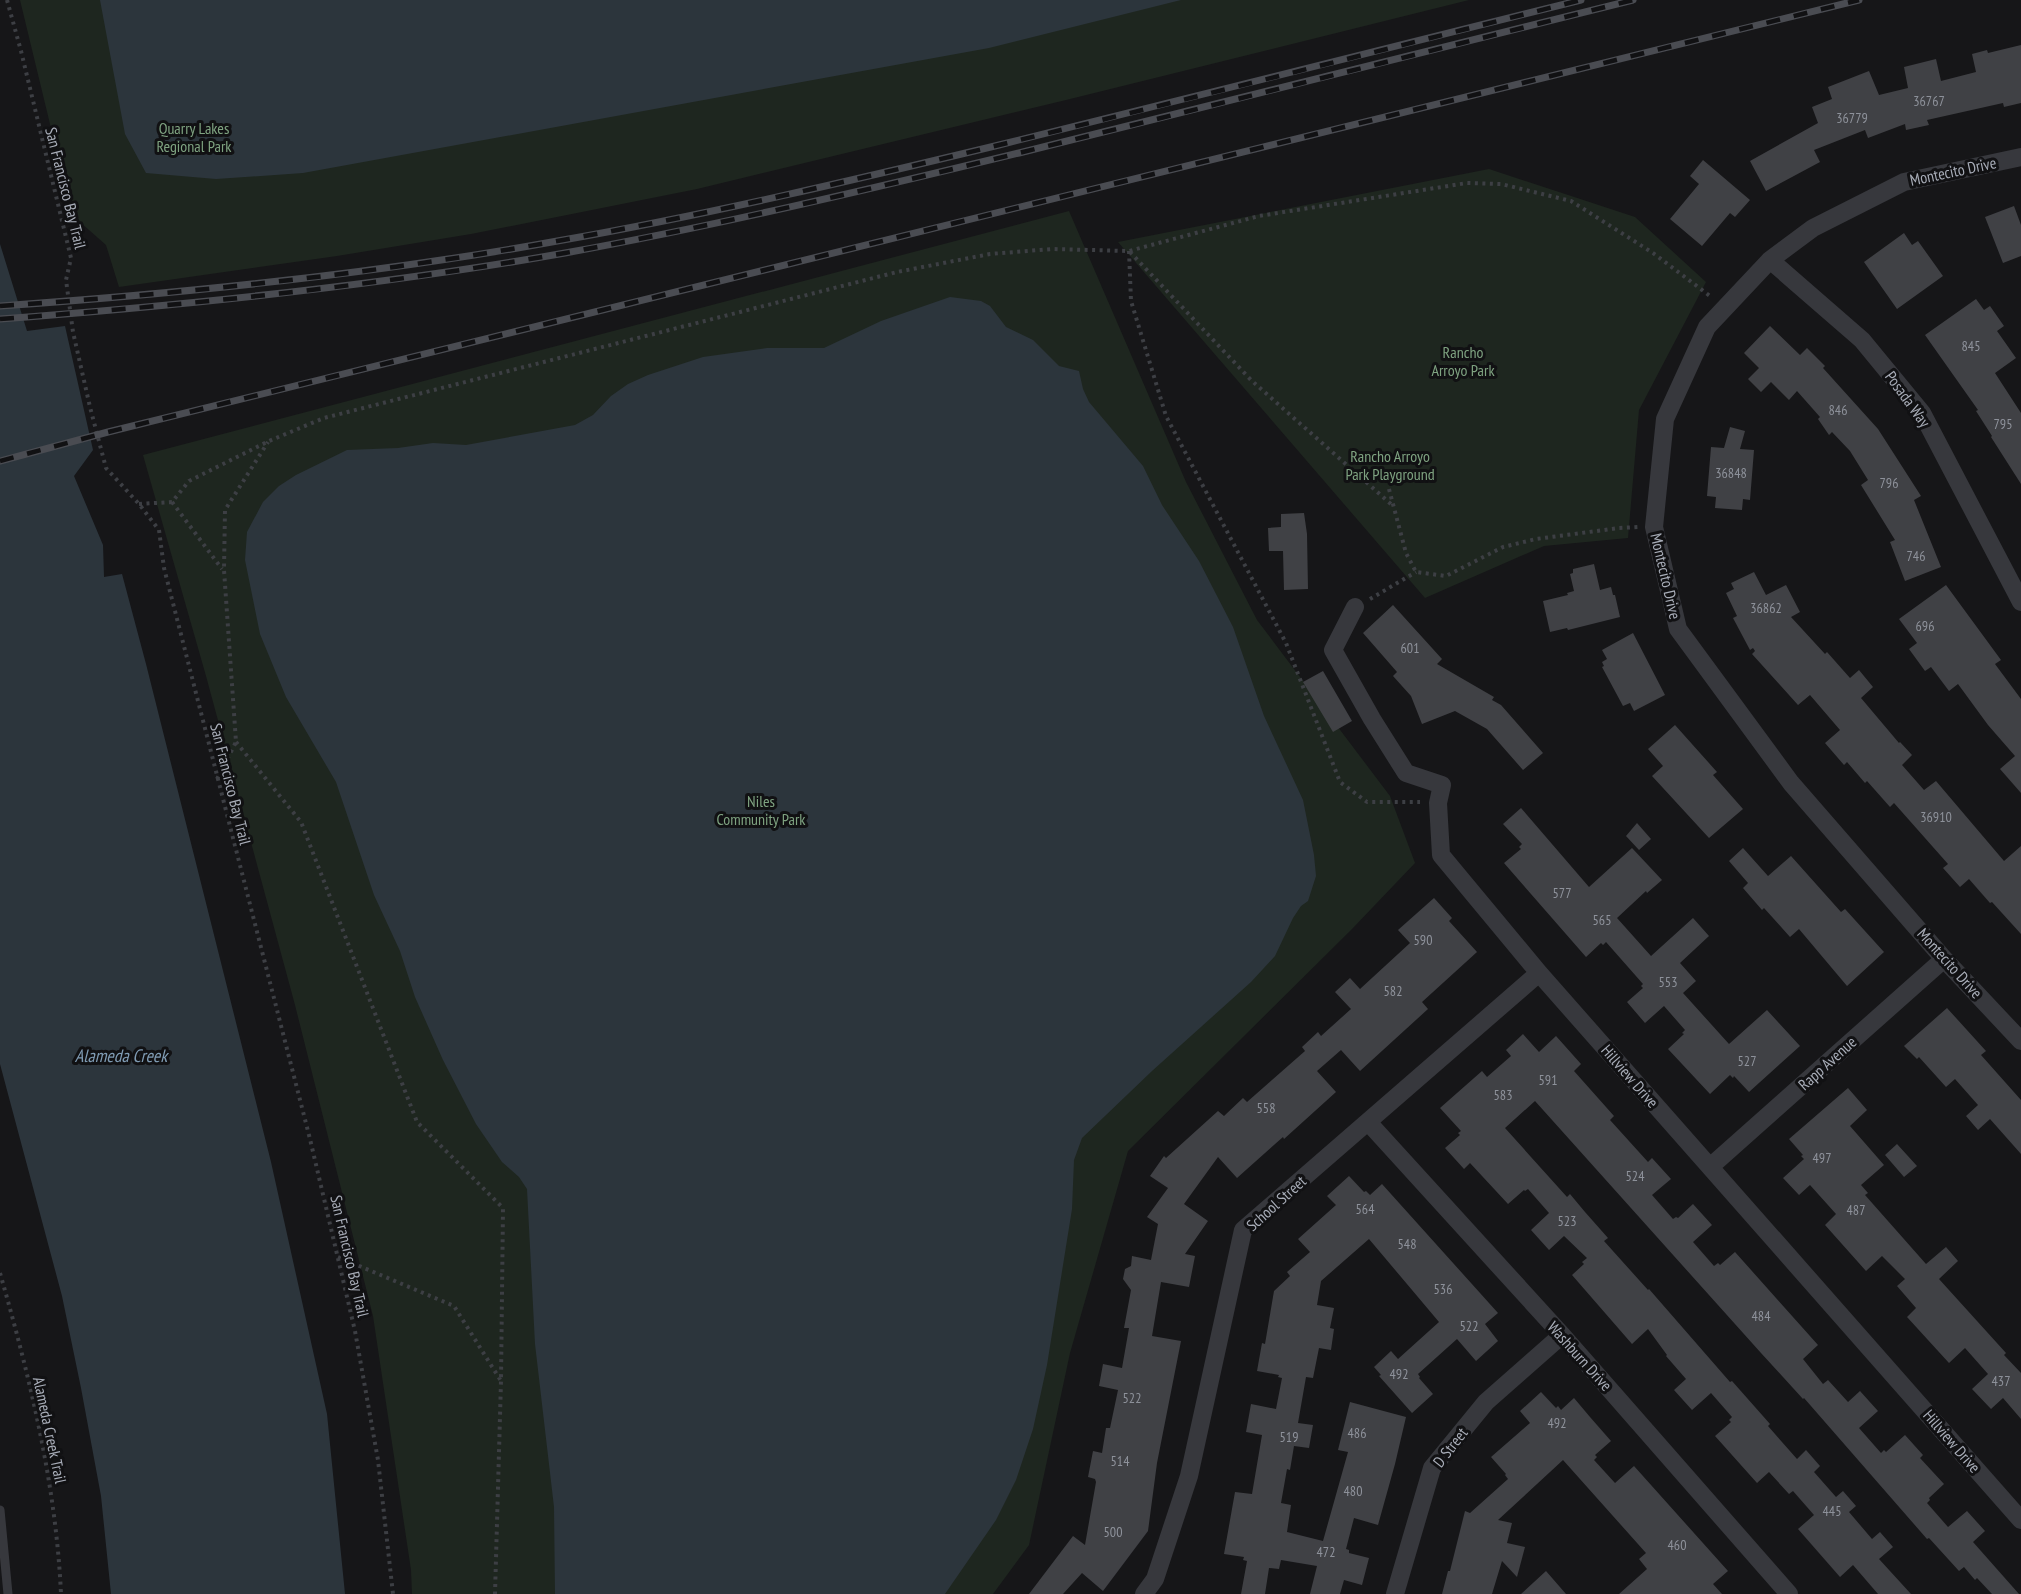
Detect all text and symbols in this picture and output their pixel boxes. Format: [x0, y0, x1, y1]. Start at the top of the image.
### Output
house number: 36767 [1913, 92, 1945, 110]
house number: 36779 [1836, 109, 1868, 127]
park label: Quarry Lakes Regional Park [156, 118, 232, 156]
street label: San Francisco Bay Trail [41, 125, 91, 251]
street label: Montecito Drive [1908, 152, 1998, 190]
house number: 845 [1962, 337, 1980, 355]
park label: Rancho Arroyo Park [1431, 342, 1495, 380]
street label: Posada Way [1881, 367, 1935, 431]
house number: 846 [1829, 401, 1847, 419]
house number: 795 [1994, 415, 2012, 433]
park label: Rancho Arroyo Park Playground [1345, 446, 1435, 484]
house number: 36848 [1715, 464, 1747, 482]
house number: 796 [1880, 474, 1898, 492]
street label: Montecito Drive [1646, 531, 1686, 621]
house number: 746 [1907, 547, 1925, 565]
house number: 36862 [1750, 599, 1782, 617]
house number: 696 [1916, 617, 1934, 635]
house number: 601 [1401, 639, 1419, 657]
street label: San Francisco Bay Trail [206, 721, 256, 847]
park label: Niles Community Park [716, 791, 806, 829]
house number: 36910 [1920, 808, 1952, 826]
house number: 577 [1553, 884, 1571, 902]
house number: 565 [1593, 911, 1611, 929]
street label: Montecito Drive [1913, 924, 1987, 1002]
house number: 590 [1414, 931, 1432, 949]
house number: 553 [1659, 973, 1677, 991]
house number: 582 [1384, 982, 1402, 1000]
street label: Rapp Avenue [1794, 1032, 1860, 1094]
street label: Hillview Drive [1597, 1040, 1663, 1112]
water label: Alameda Creek [75, 1044, 169, 1067]
house number: 527 [1738, 1052, 1756, 1070]
house number: 591 [1539, 1071, 1557, 1089]
house number: 583 [1494, 1086, 1512, 1104]
house number: 558 [1257, 1099, 1275, 1117]
house number: 497 [1813, 1149, 1831, 1167]
house number: 524 [1626, 1167, 1645, 1185]
street label: School Street [1242, 1171, 1310, 1235]
street label: San Francisco Bay Trail [326, 1193, 374, 1319]
house number: 564 [1356, 1200, 1375, 1218]
house number: 487 [1847, 1201, 1865, 1219]
house number: 523 [1558, 1212, 1576, 1230]
house number: 548 [1398, 1235, 1416, 1253]
house number: 536 [1434, 1280, 1452, 1298]
house number: 484 [1752, 1307, 1771, 1325]
house number: 522 [1460, 1317, 1478, 1335]
street label: Washburn Drive [1544, 1317, 1616, 1395]
house number: 492 [1390, 1365, 1408, 1383]
house number: 437 [1992, 1372, 2010, 1390]
street label: Alameda Creek Trail [29, 1375, 71, 1485]
house number: 522 [1123, 1389, 1141, 1407]
street label: Hillview Drive [1919, 1405, 1985, 1477]
house number: 492 [1548, 1414, 1566, 1432]
street label: D Street [1428, 1423, 1472, 1471]
house number: 486 [1348, 1424, 1366, 1442]
house number: 519 [1280, 1428, 1298, 1446]
house number: 514 [1111, 1452, 1130, 1470]
house number: 480 [1344, 1482, 1362, 1500]
house number: 445 [1823, 1502, 1841, 1520]
house number: 500 [1104, 1523, 1122, 1541]
house number: 460 [1668, 1536, 1686, 1554]
house number: 472 [1317, 1543, 1335, 1561]

